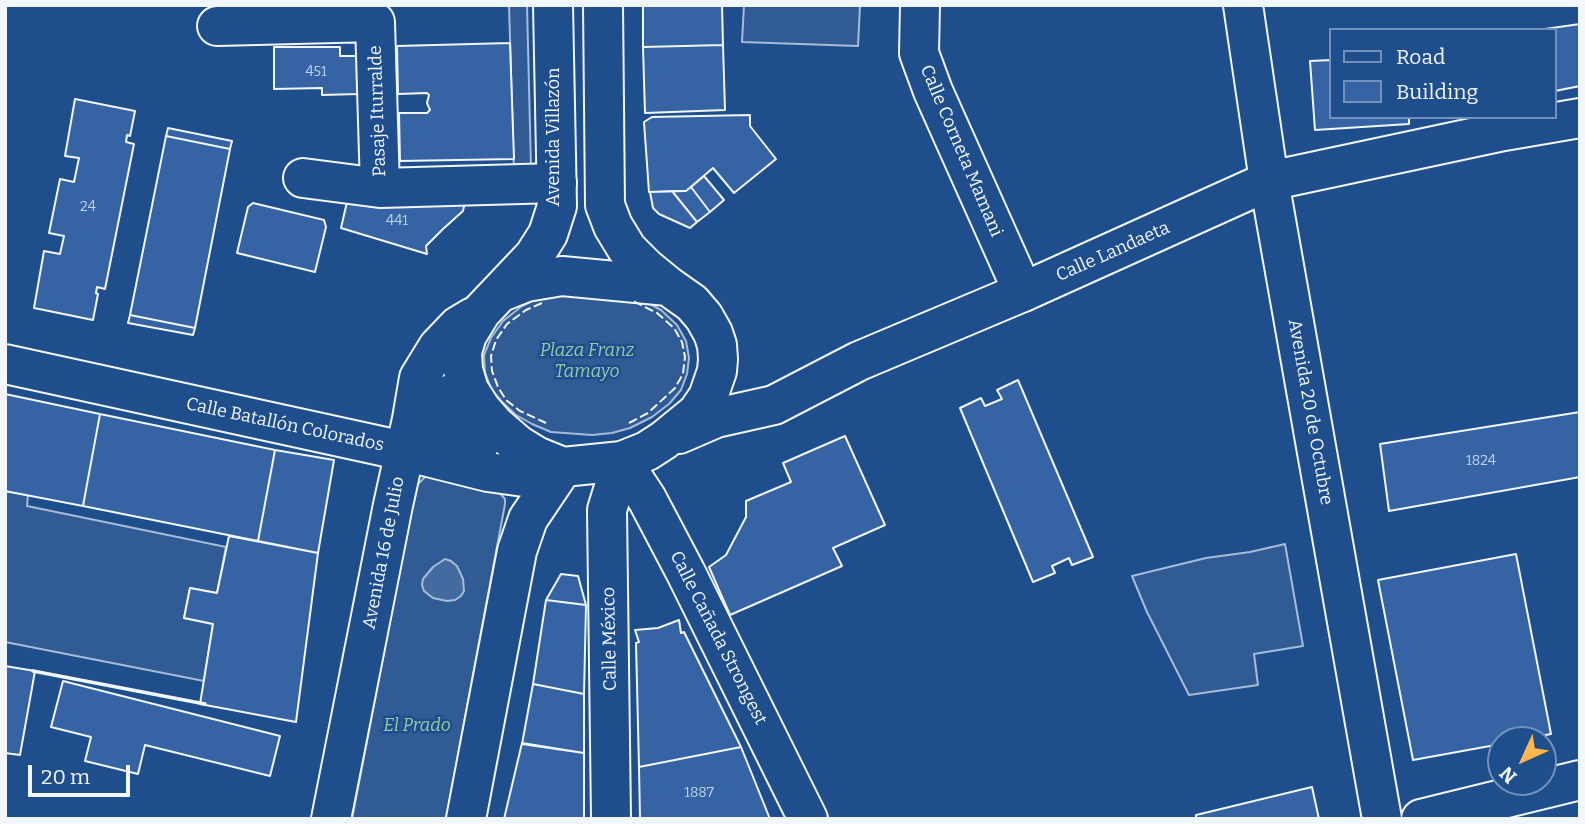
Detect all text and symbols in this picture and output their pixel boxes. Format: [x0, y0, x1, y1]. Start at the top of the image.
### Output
legend [1330, 28, 1557, 119]
text: Road [1396, 44, 1445, 70]
street label: Pasaje Iturralde [365, 45, 391, 177]
street label: Calle Corneta Mamani [915, 62, 1007, 240]
house number: 451 [305, 64, 327, 80]
street label: Avenida Villazón [543, 68, 565, 206]
text: Building [1396, 79, 1478, 105]
house number: 24 [80, 199, 96, 215]
house number: 441 [386, 213, 408, 229]
street label: Calle Landaeta [1053, 217, 1173, 287]
street label: Avenida 20 de Octubre [1283, 317, 1337, 507]
park label: Plaza Franz Tamayo [540, 340, 634, 382]
street label: Calle Batallón Colorados [184, 393, 386, 457]
house number: 1824 [1466, 453, 1496, 469]
street label: Avenida 16 de Julio [359, 475, 409, 631]
street label: Calle Cañada Strongest [665, 547, 771, 729]
street label: Calle México [598, 587, 622, 691]
park label: El Prado [383, 715, 451, 737]
north arrow [1487, 726, 1557, 796]
scale bar [32, 750, 133, 794]
text: N [1495, 761, 1522, 788]
text: 20 m [41, 764, 90, 790]
house number: 1887 [684, 785, 714, 801]

